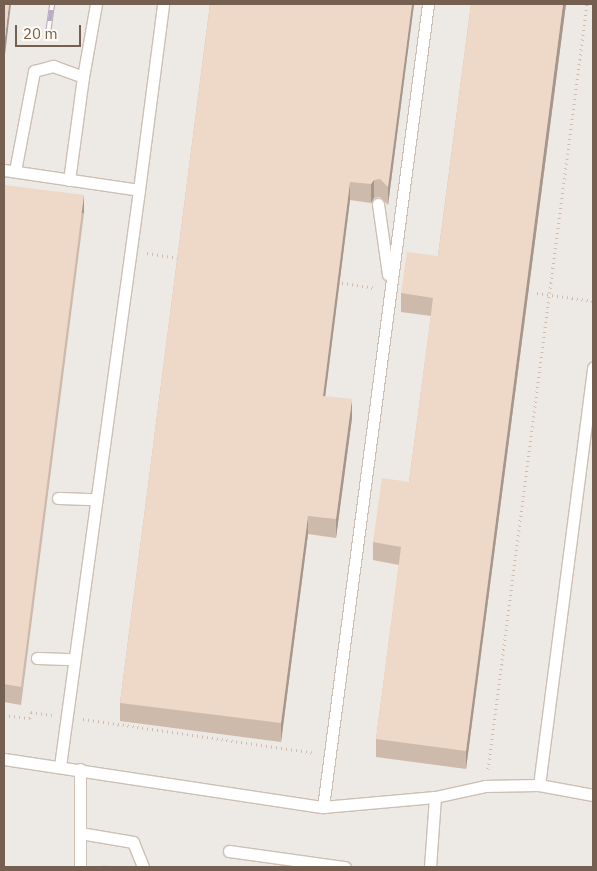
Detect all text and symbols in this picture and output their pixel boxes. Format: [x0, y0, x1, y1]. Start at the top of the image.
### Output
scale bar [18, 15, 84, 47]
text: 20 m [23, 24, 58, 43]

